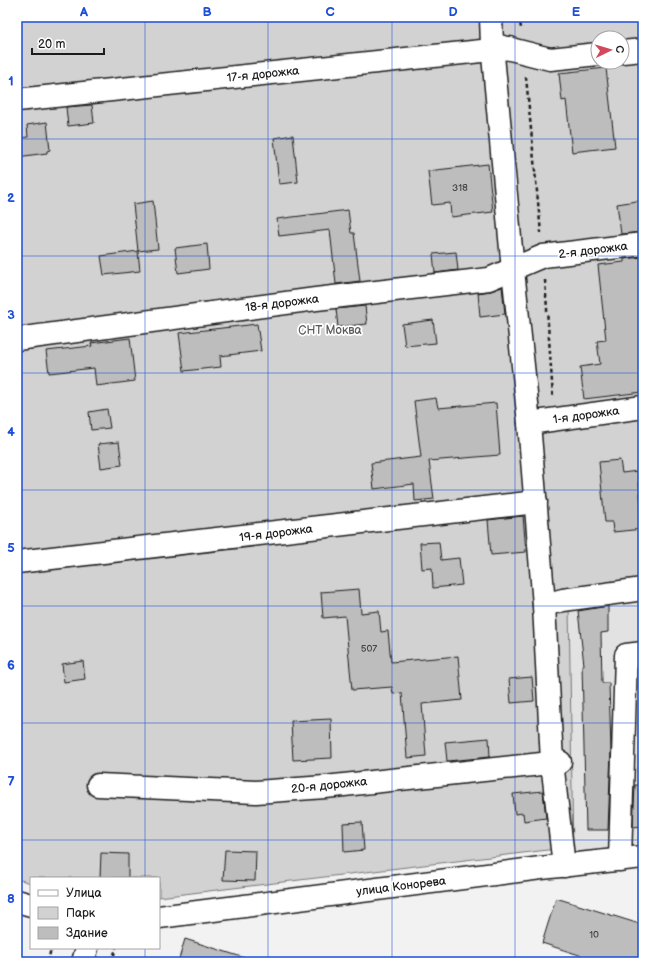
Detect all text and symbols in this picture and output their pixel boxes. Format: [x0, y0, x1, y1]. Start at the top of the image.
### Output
text: A [79, 4, 88, 20]
text: B [202, 4, 212, 20]
text: C [325, 4, 335, 20]
text: D [448, 4, 458, 20]
text: E [572, 4, 581, 20]
scale bar [32, 30, 104, 56]
north arrow [590, 30, 630, 70]
text: 20 m [38, 37, 65, 52]
text: С [613, 45, 626, 54]
street label: 17-я дорожка [226, 63, 300, 86]
text: 1 [8, 73, 14, 89]
house number: 318 [452, 182, 468, 194]
text: 2 [7, 190, 15, 206]
street label: 2-я дорожка [558, 239, 628, 262]
street label: 18-я дорожка [244, 292, 320, 315]
text: 3 [7, 307, 15, 323]
park label: СНТ Моква [298, 323, 362, 338]
street label: 1-я дорожка [552, 403, 620, 428]
text: 4 [7, 424, 15, 440]
street label: 19-я дорожка [238, 522, 314, 545]
text: 5 [7, 540, 15, 556]
house number: 507 [361, 643, 377, 655]
text: 6 [7, 657, 15, 673]
text: 7 [7, 774, 15, 790]
street label: 20-я дорожка [290, 774, 368, 797]
street label: улица Конорева [355, 874, 447, 899]
legend [30, 877, 160, 949]
text: Улица [66, 886, 102, 901]
text: 8 [7, 891, 15, 907]
text: Парк [66, 906, 96, 921]
text: Здание [66, 926, 108, 941]
house number: 10 [589, 929, 599, 941]

